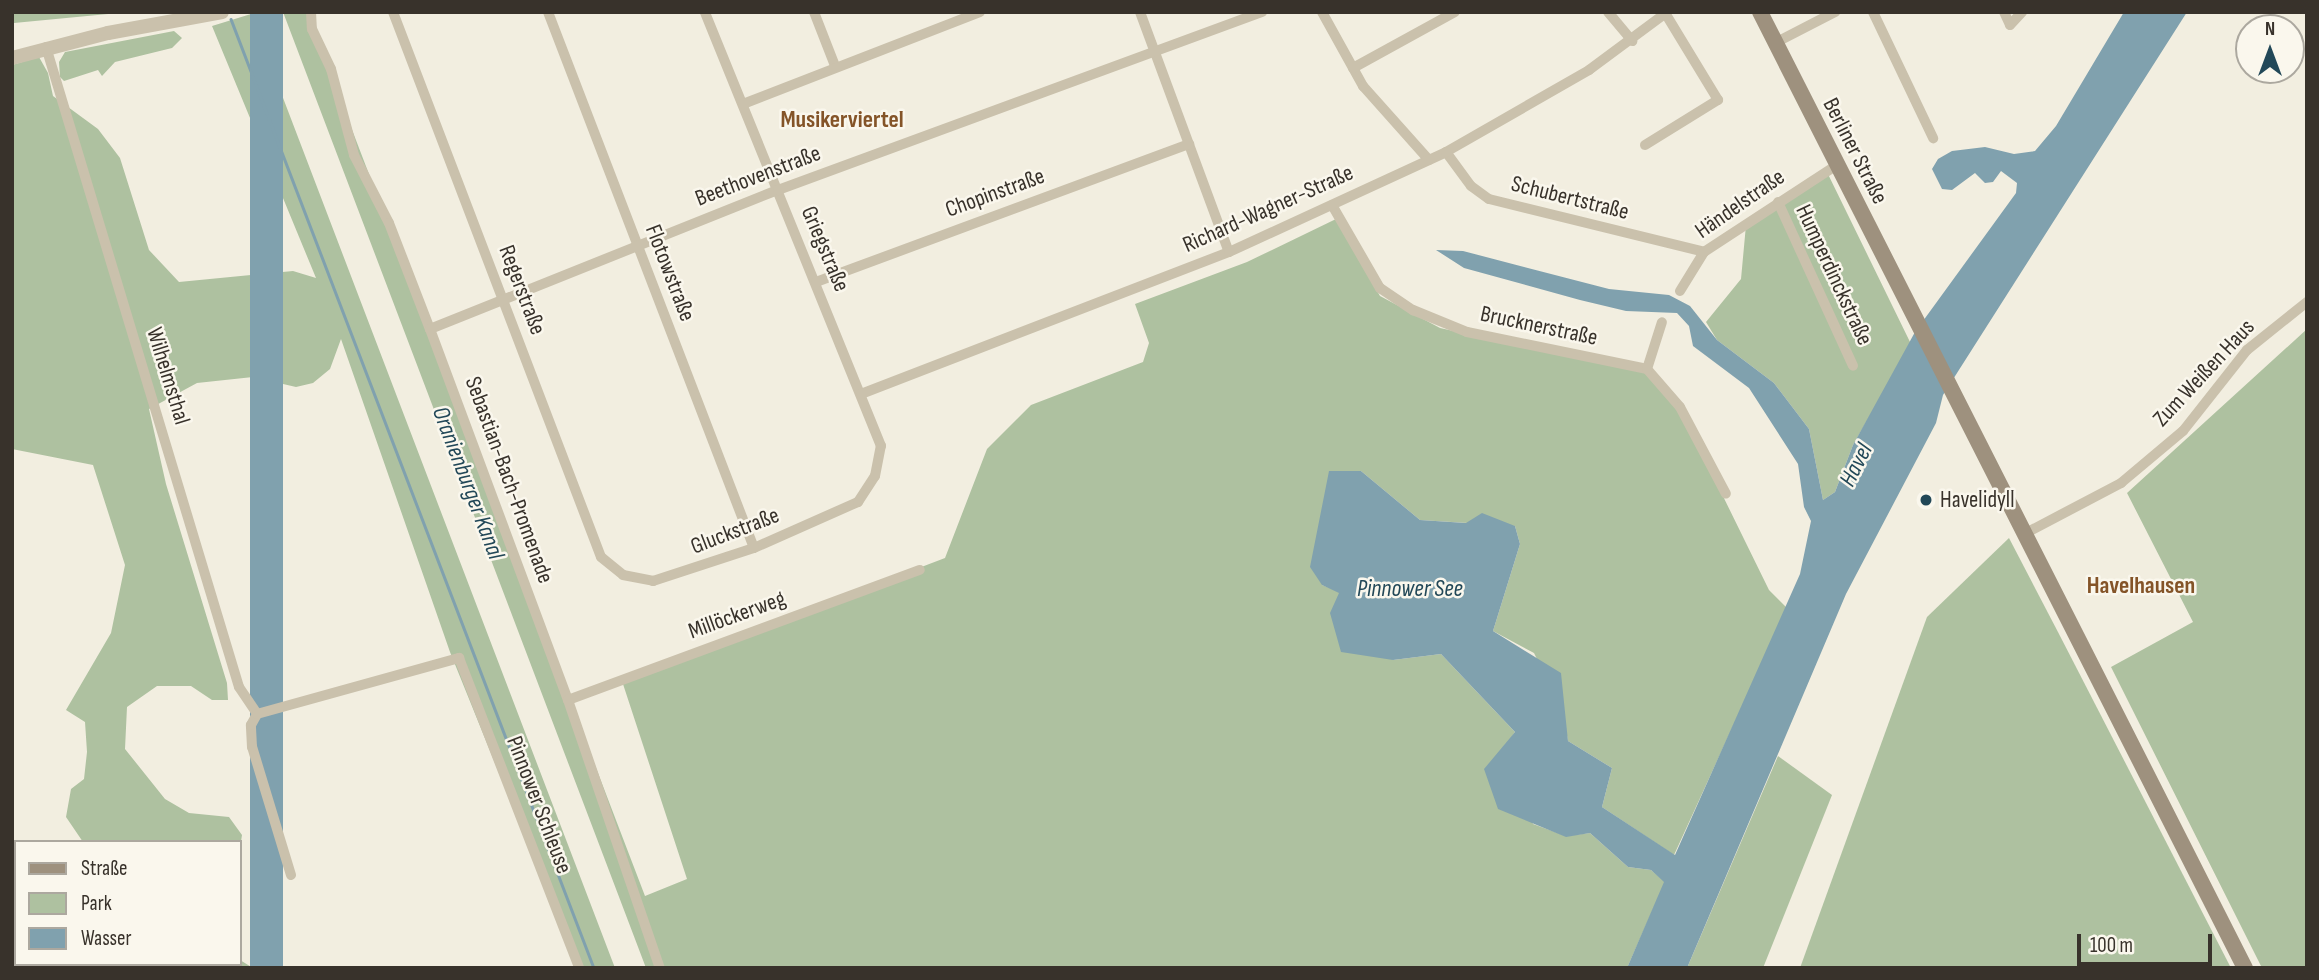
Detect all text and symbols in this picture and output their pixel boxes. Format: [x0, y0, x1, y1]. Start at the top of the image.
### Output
north arrow [2235, 14, 2305, 84]
text: N [2265, 18, 2275, 41]
street label: Berliner Straße [1817, 93, 1893, 209]
district label: Musikerviertel [780, 106, 904, 134]
street label: Beethovenstraße [691, 139, 825, 213]
street label: Richard-Wagner-Straße [1179, 159, 1357, 259]
street label: Chopinstraße [942, 162, 1048, 224]
street label: Händelstraße [1690, 163, 1790, 245]
street label: Schubertstraße [1508, 170, 1632, 226]
street label: Humperdinckstraße [1789, 200, 1879, 350]
street label: Griegstraße [795, 202, 855, 296]
street label: Flotowstraße [639, 221, 701, 325]
street label: Regerstraße [492, 241, 552, 339]
street label: Brucknerstraße [1478, 300, 1600, 352]
street label: Zum Weißen Haus [2147, 314, 2261, 432]
street label: Wilhelmsthal [140, 324, 196, 428]
street label: Sebastian-Bach-Promenade [459, 373, 559, 587]
water label: Oranienburger Kanal [426, 403, 510, 563]
water label: Havel [1833, 439, 1879, 491]
place label: Havelidyll [1940, 486, 2014, 514]
marker: Havelidyll [1918, 492, 1934, 508]
street label: Gluckstraße [687, 502, 783, 560]
district label: Havelhausen [2087, 572, 2195, 600]
water label: Pinnower See [1357, 575, 1463, 603]
street label: Millöckerweg [685, 585, 789, 645]
street label: Pinnower Schleuse [500, 732, 578, 878]
legend [14, 840, 242, 966]
text: Straße [81, 856, 127, 881]
text: Park [81, 891, 112, 916]
scale bar [2081, 920, 2216, 964]
text: Wasser [81, 926, 132, 951]
text: 100 m [2090, 933, 2133, 958]

